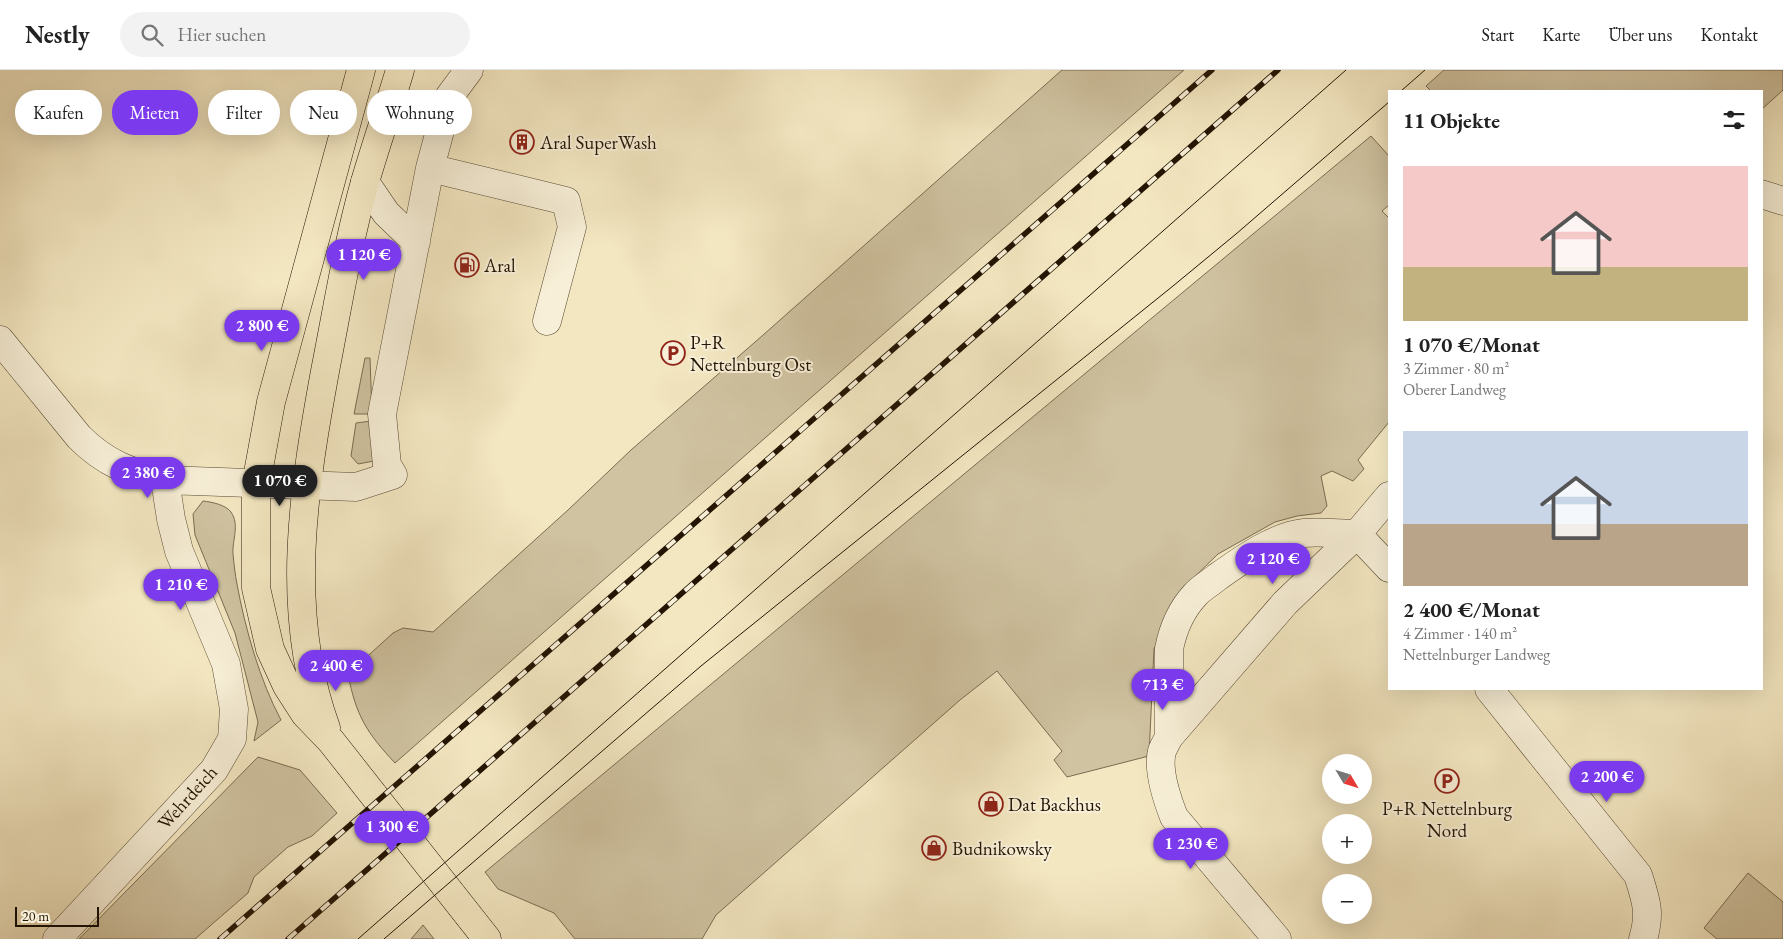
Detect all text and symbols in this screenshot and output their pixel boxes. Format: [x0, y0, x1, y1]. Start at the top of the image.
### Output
search box [120, 12, 470, 57]
text: Nestly [25, 19, 90, 50]
icon: search [138, 21, 166, 49]
text: Hier suchen [178, 22, 266, 47]
text: Start [1481, 23, 1514, 46]
text: Karte [1542, 23, 1580, 46]
text: Über uns [1608, 23, 1672, 46]
text: Kontakt [1700, 23, 1758, 46]
chip: Kaufen [15, 90, 102, 135]
chip: Mieten [112, 90, 198, 135]
chip: Filter [208, 90, 280, 135]
chip: Neu [290, 90, 357, 135]
chip: Wohnung [367, 90, 472, 135]
icon: filters [1720, 106, 1748, 134]
text: 11 Objekte [1403, 107, 1500, 134]
building icon: Aral SuperWash [509, 129, 535, 155]
place label: Aral SuperWash [539, 130, 657, 155]
icon: home [1531, 198, 1621, 288]
pin: 1 120 € [318, 238, 410, 281]
text: 1 120 € [337, 244, 391, 265]
fuel station icon: Aral [454, 252, 480, 278]
place label: Aral [483, 253, 516, 278]
pin: 2 800 € [216, 310, 308, 352]
text: 2 800 € [235, 315, 289, 336]
place label: P+R Nettelnburg Ost [690, 330, 811, 377]
text: 1 070 €/Monat [1403, 331, 1540, 358]
parking icon: P+R Nettelnburg Ost [660, 340, 686, 366]
text: 3 Zimmer · 80 m² [1403, 358, 1509, 379]
text: Oberer Landweg [1403, 379, 1506, 400]
pin: 2 380 € [102, 456, 194, 499]
text: 2 380 € [121, 462, 175, 483]
icon: home [1531, 463, 1621, 553]
pin: 1 070 € [234, 464, 326, 507]
text: 1 070 € [253, 470, 307, 491]
pin: 2 120 € [1227, 542, 1319, 585]
text: 2 120 € [1246, 548, 1300, 569]
pin: 1 210 € [135, 568, 227, 611]
text: 1 210 € [154, 574, 208, 595]
text: 2 400 €/Monat [1403, 596, 1540, 623]
text: 4 Zimmer · 140 m² [1403, 623, 1517, 644]
text: Nettelnburger Landweg [1403, 644, 1550, 665]
pin: 2 400 € [290, 650, 382, 692]
text: 2 400 € [309, 655, 363, 676]
pin: 713 € [1128, 668, 1198, 711]
text: 713 € [1143, 674, 1184, 695]
north arrow [1322, 754, 1372, 804]
map controls [1322, 754, 1372, 924]
street label: Wehrdeich [152, 760, 223, 835]
pin: 2 200 € [1561, 760, 1653, 803]
text: 2 200 € [1580, 766, 1634, 787]
parking icon: P+R Nettelnburg Nord [1434, 768, 1460, 794]
shop icon: Dat Backhus [978, 791, 1004, 817]
place label: Dat Backhus [1008, 792, 1101, 817]
place label: P+R Nettelnburg Nord [1382, 796, 1513, 843]
pin: 1 300 € [346, 810, 438, 853]
button: + [1322, 814, 1372, 864]
text: 1 300 € [365, 816, 419, 837]
pin: 1 230 € [1145, 828, 1237, 870]
text: 1 230 € [1164, 833, 1218, 854]
shop icon: Budnikowsky [921, 835, 947, 861]
place label: Budnikowsky [952, 836, 1053, 861]
button: − [1322, 874, 1372, 924]
scale bar [15, 904, 99, 927]
text: 20 m [22, 907, 49, 925]

